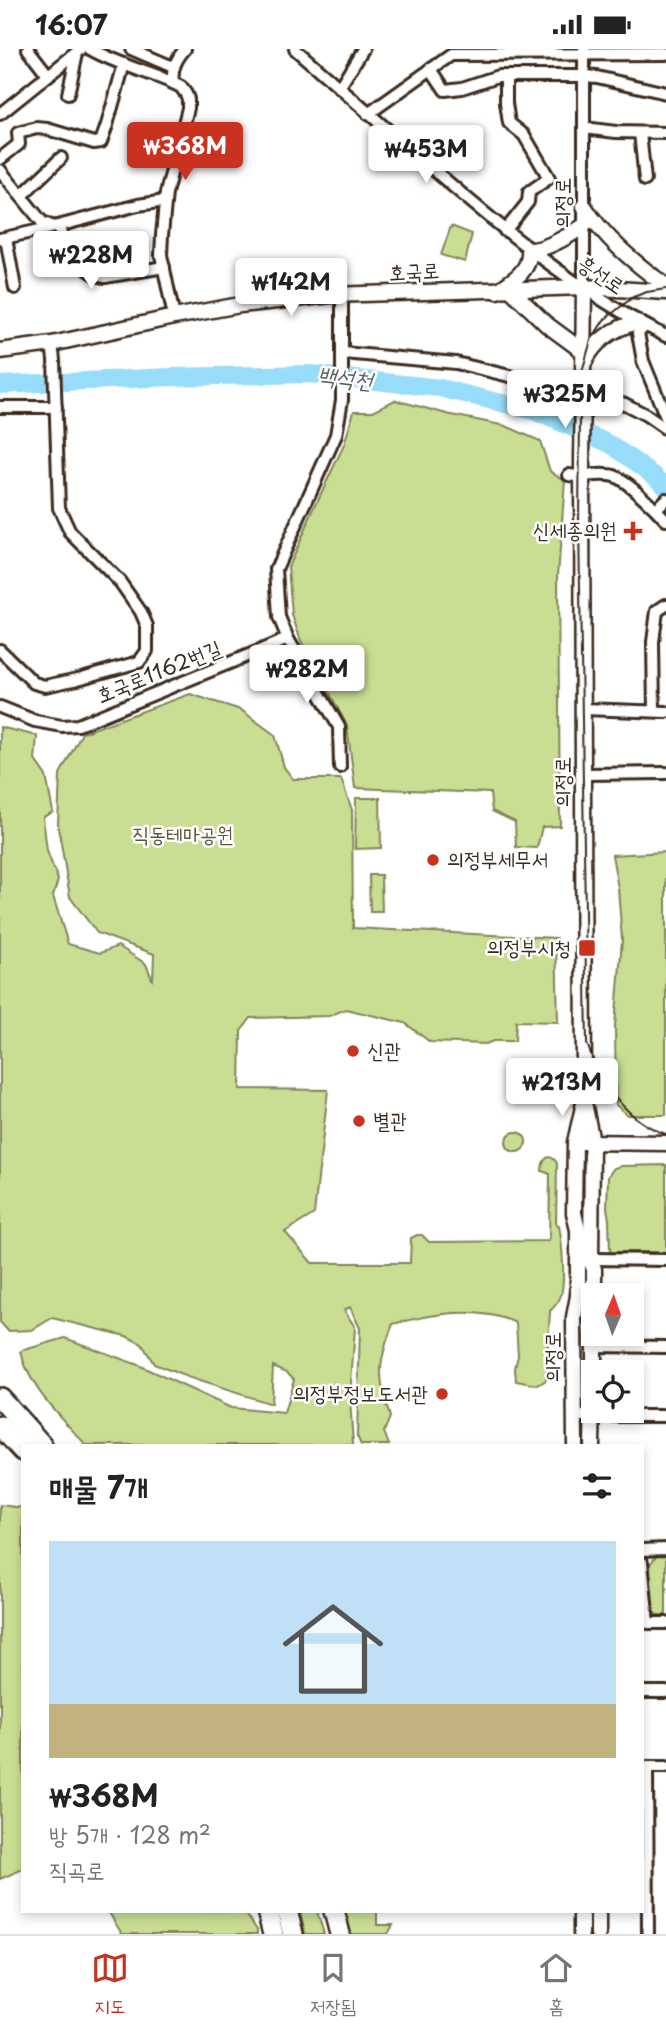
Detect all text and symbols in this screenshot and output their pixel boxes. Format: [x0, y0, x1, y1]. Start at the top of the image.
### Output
text: 16:07 [35, 5, 107, 44]
pin: ₩368M [136, 123, 234, 182]
pin: ₩453M [377, 125, 475, 185]
text: ₩368M [143, 127, 227, 162]
text: ₩453M [384, 130, 468, 165]
street label: 의정로 [545, 178, 577, 228]
pin: ₩228M [42, 231, 140, 291]
text: ₩228M [49, 236, 133, 271]
street label: 흥선로 [572, 246, 632, 301]
street label: 호국로 [388, 253, 440, 287]
pin: ₩142M [242, 259, 340, 318]
text: ₩142M [251, 263, 331, 298]
water label: 백석천 [316, 356, 377, 397]
pin: ₩325M [516, 371, 614, 430]
text: ₩325M [523, 375, 607, 410]
place label: 신세종의원 [533, 513, 617, 545]
marker: 신세종의원 [623, 521, 643, 541]
street label: 호국로1162번길 [91, 631, 226, 710]
pin: ₩282M [258, 645, 356, 705]
text: ₩282M [266, 650, 348, 685]
street label: 의정로 [545, 757, 577, 807]
park label: 직동테마공원 [132, 817, 234, 849]
place label: 의정부세무서 [447, 842, 548, 874]
marker: 의정부세무서 [425, 852, 441, 868]
place label: 의정부시청 [487, 930, 571, 962]
marker: 의정부시청 [577, 938, 597, 958]
place label: 신관 [367, 1033, 401, 1065]
marker: 신관 [345, 1043, 361, 1059]
pin: ₩213M [513, 1059, 611, 1118]
text: ₩213M [522, 1063, 602, 1098]
place label: 별관 [373, 1103, 407, 1135]
marker: 별관 [351, 1113, 367, 1129]
north arrow [581, 1283, 644, 1346]
map controls [581, 1283, 644, 1423]
street label: 의정로 [535, 1332, 567, 1382]
button: locate [581, 1360, 644, 1423]
place label: 의정부정보도서관 [293, 1376, 428, 1408]
marker: 의정부정보도서관 [434, 1386, 450, 1402]
text: 매물 7개 [49, 1464, 148, 1509]
icon: filters [578, 1467, 616, 1505]
icon: home [270, 1586, 396, 1712]
text: ₩368M [49, 1772, 159, 1817]
text: 방 5개 · 128 m² [49, 1817, 211, 1852]
text: 직곡로 [49, 1852, 105, 1887]
tab: 지도 [91, 1949, 129, 2020]
tab: 저장됨 [310, 1949, 356, 2020]
tab: 홈 [537, 1949, 575, 2020]

